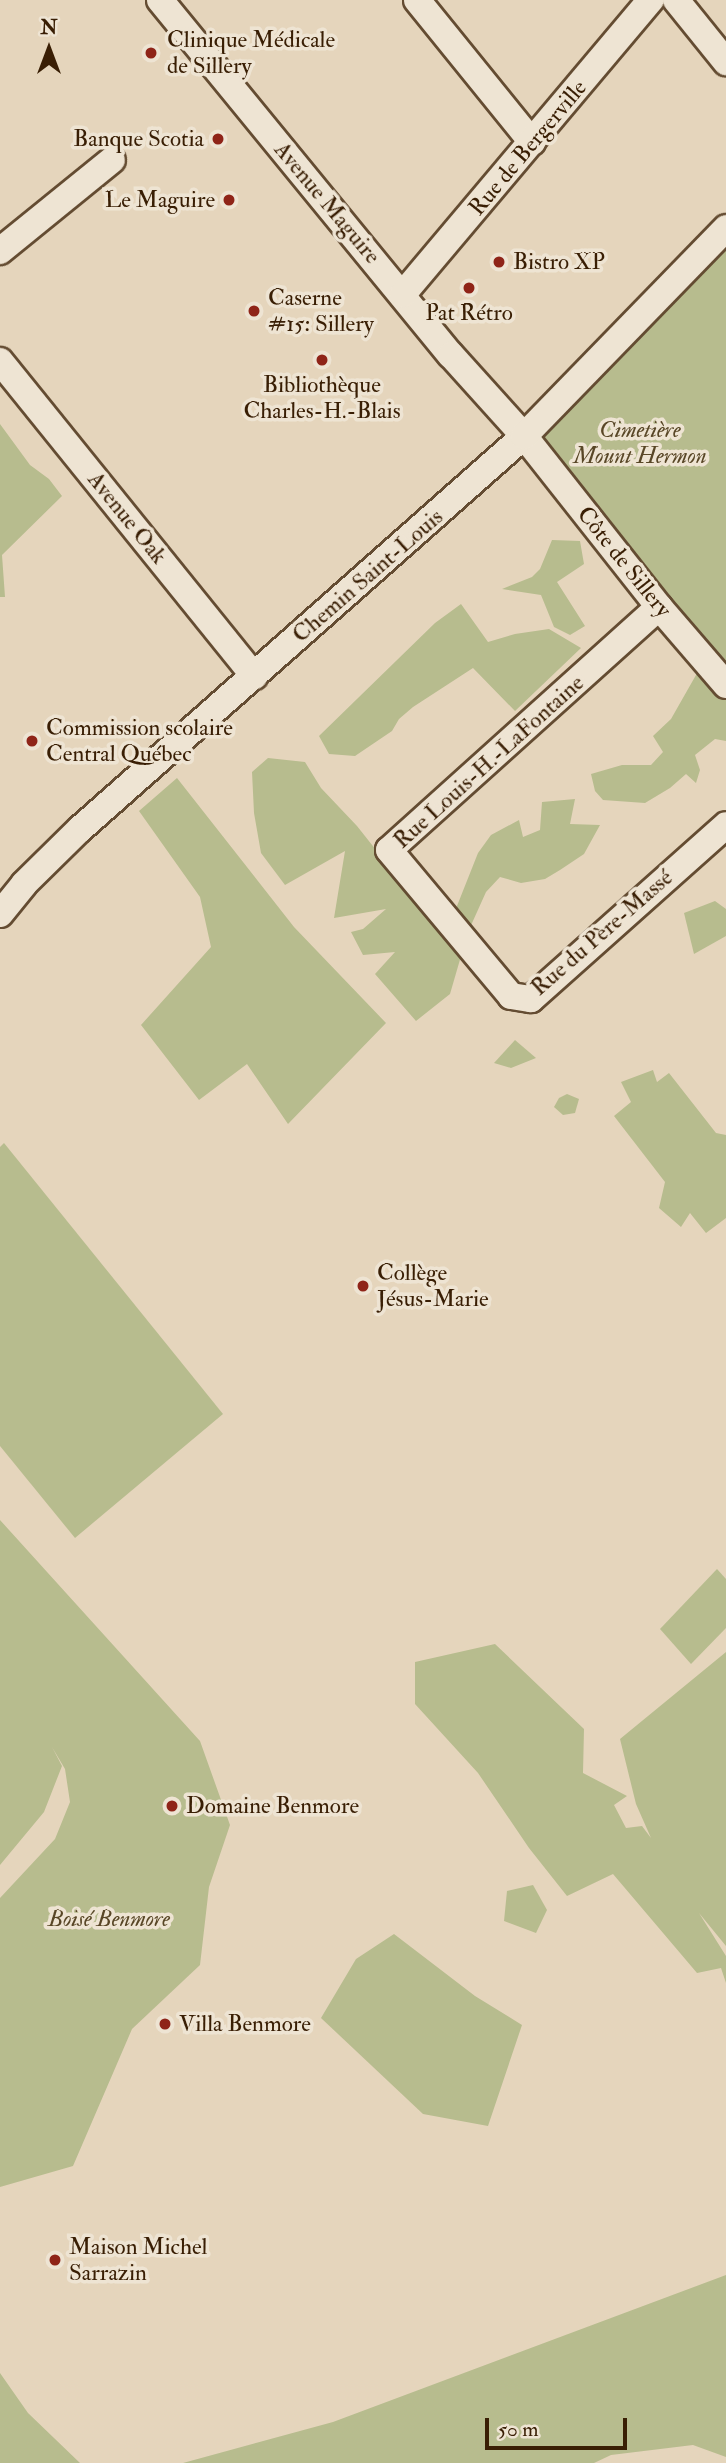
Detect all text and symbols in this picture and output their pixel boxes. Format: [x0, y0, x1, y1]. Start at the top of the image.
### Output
north arrow [14, 14, 84, 84]
text: N [40, 16, 58, 40]
place label: Clinique Médicale de Sillery [167, 26, 335, 80]
marker: Clinique Médicale de Sillery [141, 43, 161, 63]
street label: Rue de Bergerville [463, 75, 593, 221]
place label: Banque Scotia [73, 125, 204, 153]
marker: Banque Scotia [210, 131, 226, 147]
street label: Avenue Maguire [268, 136, 386, 270]
place label: Le Maguire [105, 186, 215, 214]
marker: Le Maguire [221, 192, 237, 208]
place label: Bistro XP [513, 248, 605, 276]
marker: Bistro XP [491, 254, 507, 270]
marker: Pat Rétro [461, 280, 477, 296]
place label: Caserne #15: Sillery [268, 284, 374, 338]
place label: Pat Rétro [425, 299, 513, 327]
marker: Caserne #15: Sillery [246, 303, 262, 319]
marker: Bibliothèque Charles-H.-Blais [314, 352, 330, 368]
place label: Bibliothèque Charles-H.-Blais [243, 371, 401, 425]
park label: Cimetière Mount Hermon [573, 416, 707, 470]
street label: Avenue Oak [81, 466, 173, 570]
street label: Côte de Sillery [571, 501, 677, 623]
street label: Chemin Saint-Louis [287, 503, 449, 649]
street label: Rue Louis-H.-LaFontaine [388, 669, 590, 855]
place label: Commission scolaire Central Québec [46, 714, 233, 768]
marker: Commission scolaire Central Québec [24, 733, 40, 749]
street label: Rue du Père-Massé [526, 864, 678, 1002]
place label: Collège Jésus-Marie [377, 1259, 489, 1313]
marker: Collège Jésus-Marie [355, 1278, 371, 1294]
place label: Domaine Benmore [186, 1792, 359, 1820]
marker: Domaine Benmore [164, 1798, 180, 1814]
park label: Boisé Benmore [48, 1905, 170, 1933]
place label: Villa Benmore [179, 2010, 311, 2038]
marker: Villa Benmore [157, 2016, 173, 2032]
place label: Maison Michel Sarrazin [69, 2233, 207, 2287]
marker: Maison Michel Sarrazin [47, 2252, 63, 2268]
scale bar [488, 2404, 630, 2448]
text: 50 m [498, 2416, 539, 2443]

